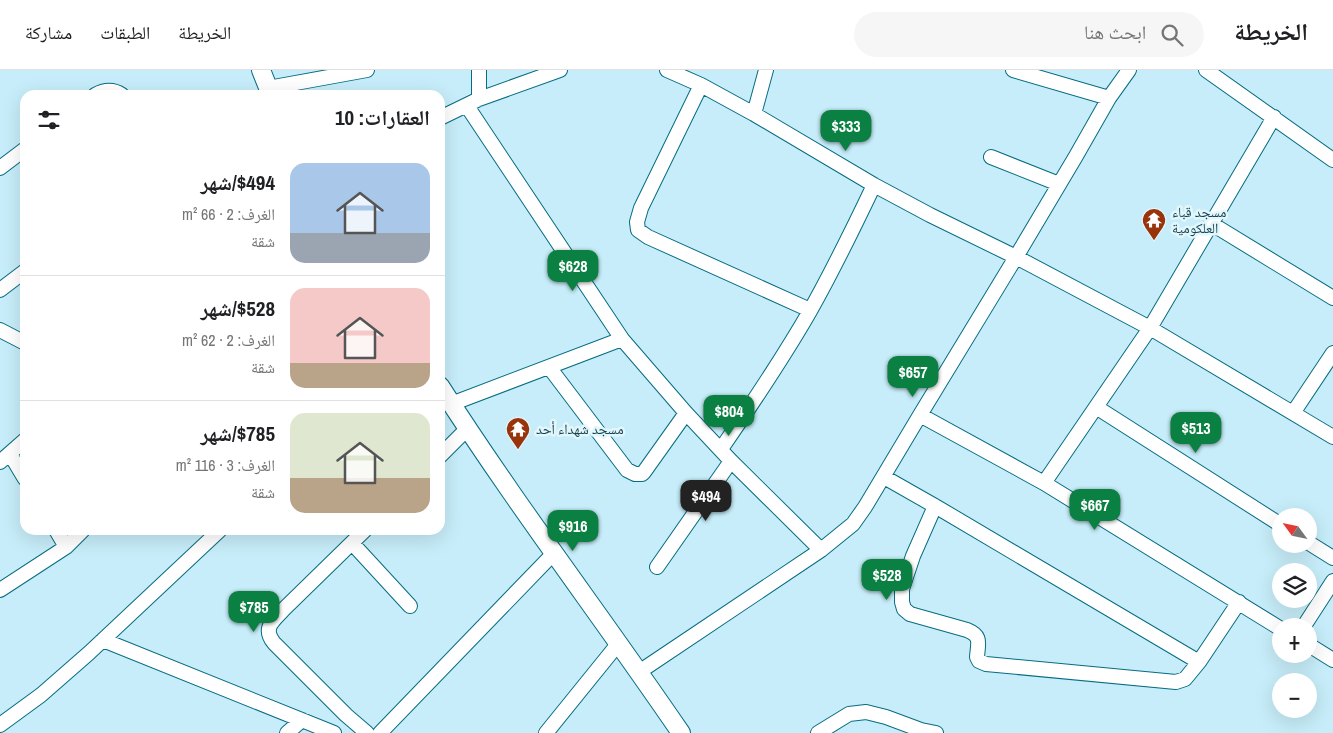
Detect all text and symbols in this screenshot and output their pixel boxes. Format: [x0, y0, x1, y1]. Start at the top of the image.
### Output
search box [854, 12, 1204, 57]
text: الخريطة [1234, 15, 1308, 47]
text: ابحث هنا [1084, 19, 1146, 45]
text: مشاركة [25, 20, 72, 45]
text: الطبقات [100, 20, 150, 45]
text: الخريطة [178, 20, 231, 45]
icon: search [1158, 21, 1186, 49]
text: العقارات: 10 [335, 103, 430, 132]
icon: filters [35, 106, 63, 134]
pin: $333 [816, 109, 876, 152]
text: $333 [831, 115, 861, 137]
text: $494/شهر [201, 168, 275, 197]
icon: home [330, 183, 390, 243]
text: الغرف: 2 · 66 m² [182, 203, 275, 225]
place label: مسجد قباء العلكومية [1172, 203, 1226, 237]
temple icon: مسجد قباء العلكومية [1141, 207, 1167, 241]
text: شقة [251, 230, 275, 252]
pin: $628 [543, 250, 603, 292]
text: $628 [558, 255, 588, 277]
text: $528/شهر [201, 294, 275, 323]
icon: home [330, 308, 390, 368]
text: الغرف: 2 · 62 m² [182, 329, 275, 351]
text: شقة [251, 356, 275, 378]
pin: $657 [883, 356, 943, 398]
text: $657 [898, 361, 928, 383]
pin: $804 [699, 394, 759, 437]
text: $804 [714, 400, 744, 422]
pin: $513 [1166, 412, 1226, 454]
temple icon: مسجد شهداء أحد [505, 416, 531, 450]
text: $513 [1181, 417, 1211, 439]
text: $785/شهر [201, 419, 275, 448]
place label: مسجد شهداء أحد [536, 420, 624, 438]
icon: home [330, 433, 390, 493]
text: الغرف: 3 · 116 m² [176, 454, 275, 476]
pin: $494 [676, 480, 736, 522]
text: شقة [251, 481, 275, 503]
text: $494 [691, 485, 721, 507]
pin: $667 [1065, 488, 1125, 531]
text: $667 [1080, 494, 1110, 516]
north arrow [1272, 508, 1318, 552]
map controls [1272, 508, 1317, 718]
pin: $916 [543, 510, 603, 552]
text: $916 [558, 515, 588, 537]
pin: $528 [857, 558, 917, 601]
button: layers [1272, 563, 1317, 608]
text: $528 [872, 564, 902, 586]
pin: $785 [224, 590, 284, 633]
text: $785 [239, 596, 269, 618]
button: + [1272, 618, 1317, 663]
button: − [1272, 673, 1317, 718]

